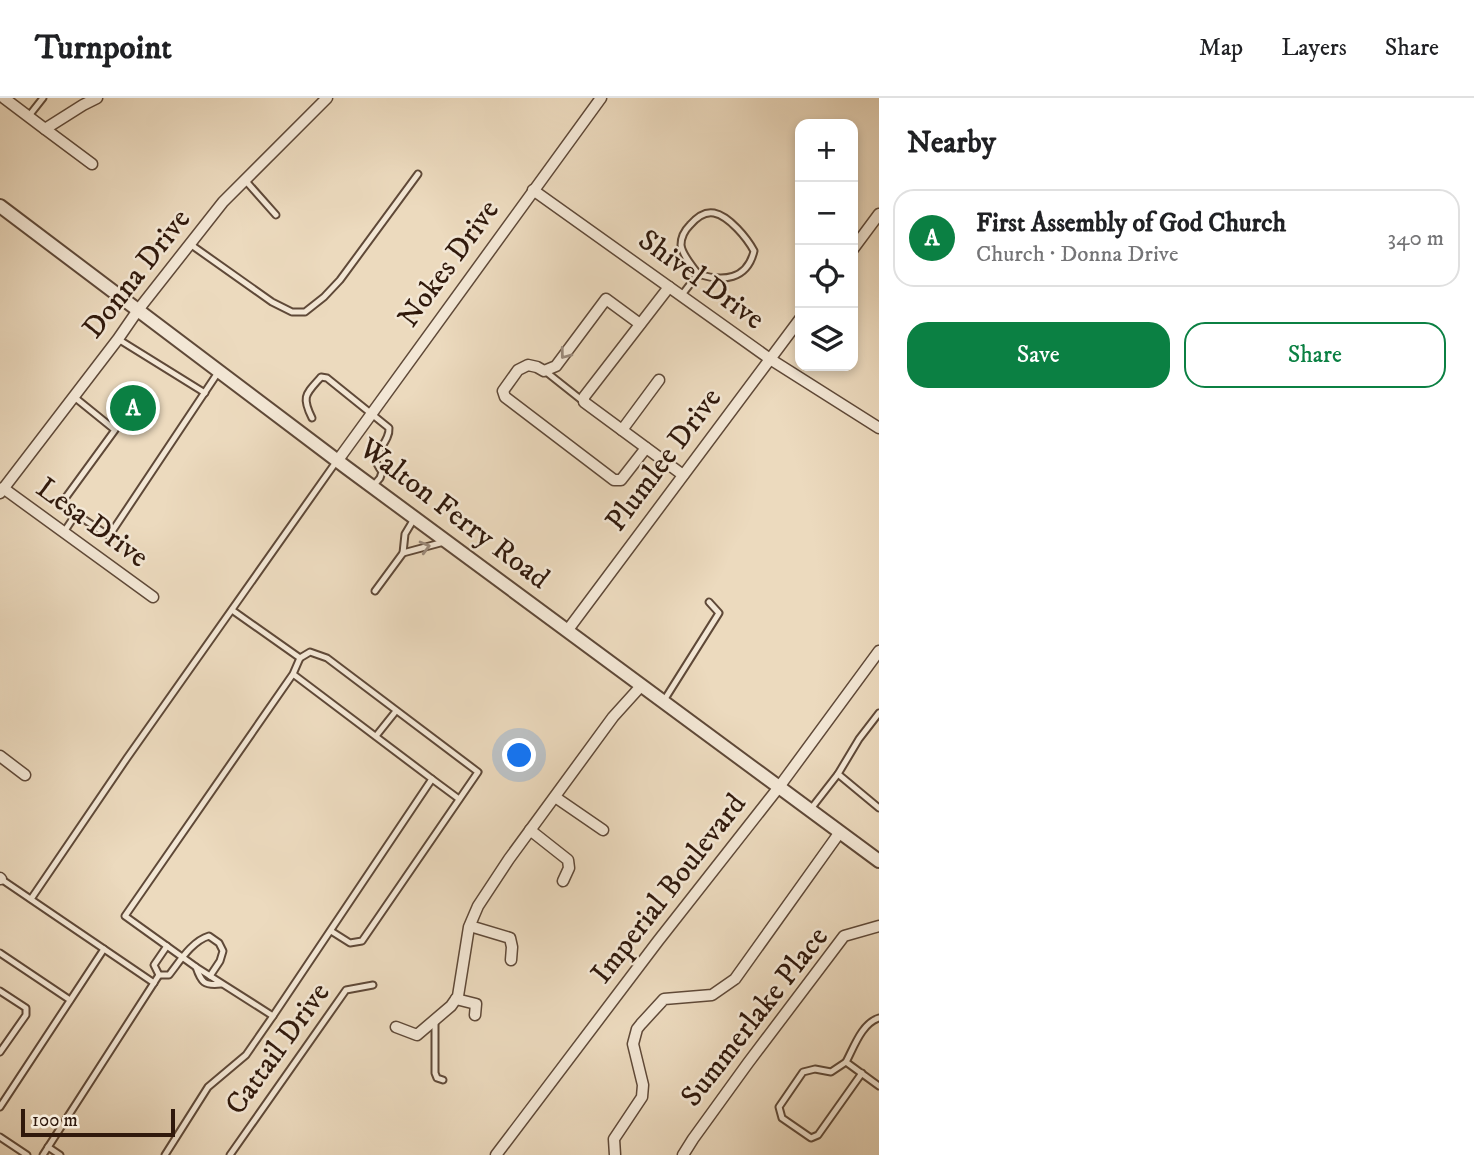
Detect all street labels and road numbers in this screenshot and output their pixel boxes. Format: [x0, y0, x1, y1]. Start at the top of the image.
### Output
street label: Nokes Drive [390, 193, 508, 335]
street label: Donna Drive [75, 202, 199, 346]
street label: Shivel Drive [631, 222, 771, 338]
street label: Plumlee Drive [598, 381, 730, 539]
street label: Walton Ferry Road [351, 430, 557, 598]
street label: Lesa Drive [29, 470, 155, 576]
street label: Imperial Boulevard [583, 787, 755, 991]
street label: Summerlake Place [673, 920, 837, 1114]
street label: Cattail Drive [218, 976, 338, 1122]

